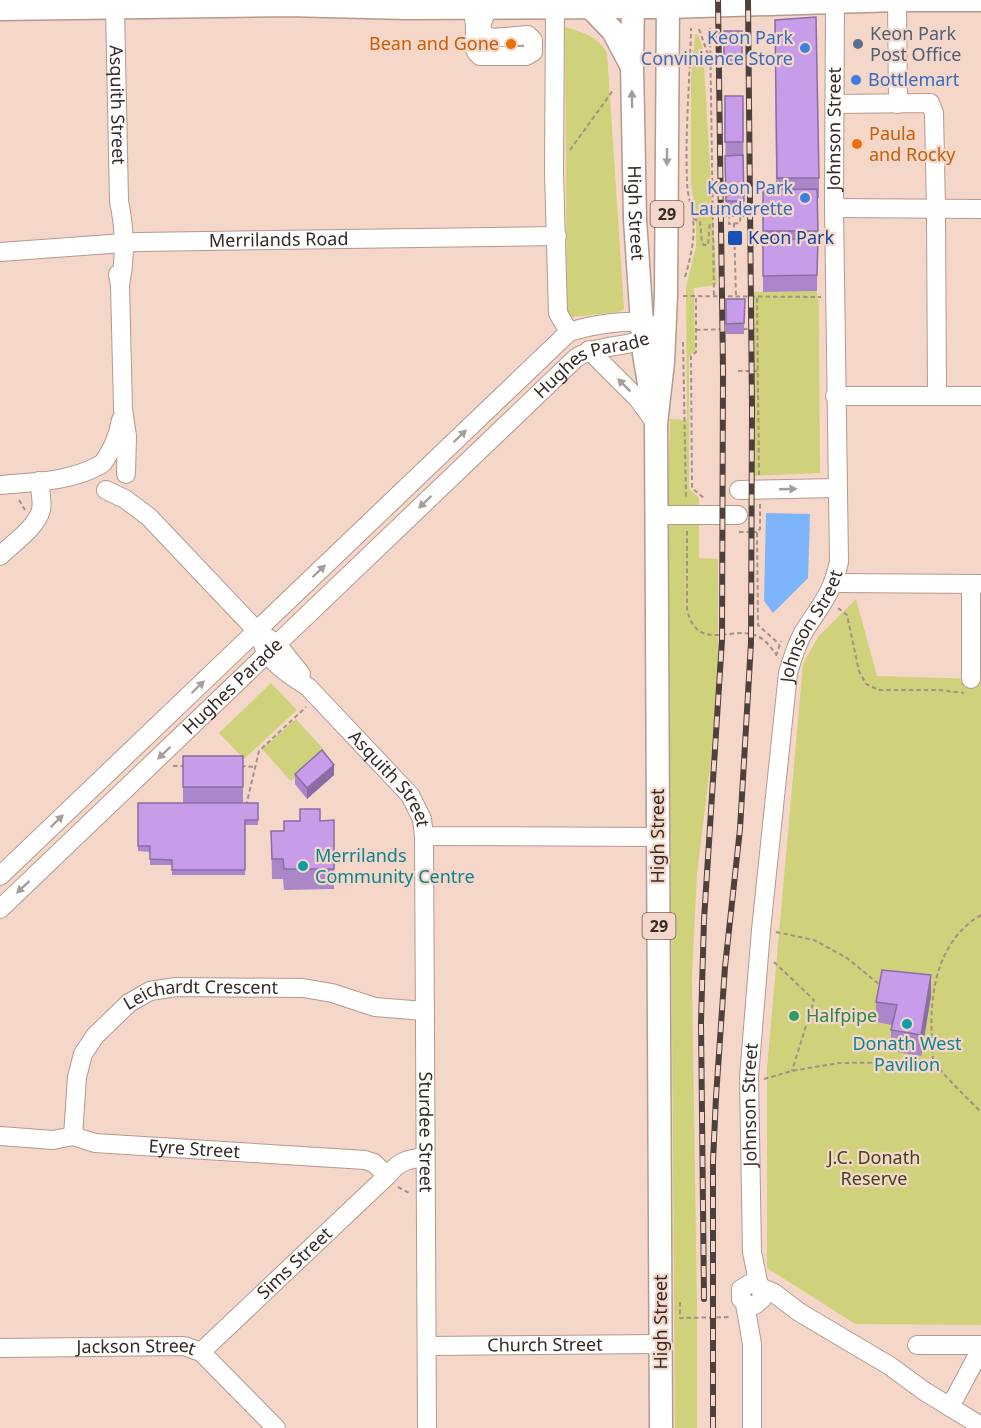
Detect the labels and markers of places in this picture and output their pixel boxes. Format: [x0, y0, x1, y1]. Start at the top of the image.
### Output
place label: Keon Park Post Office [870, 21, 961, 66]
place label: Keon Park Convinience Store [641, 25, 793, 70]
place label: Bean and Gone [369, 31, 499, 55]
marker: Bean and Gone [504, 37, 518, 51]
marker: Keon Park Post Office [851, 37, 865, 51]
marker: Keon Park Convinience Store [798, 41, 812, 55]
place label: Bottlemart [868, 67, 960, 91]
marker: Bottlemart [849, 73, 863, 87]
place label: Paula and Rocky [869, 121, 956, 166]
marker: Paula and Rocky [850, 137, 864, 151]
place label: Keon Park Launderette [690, 175, 793, 220]
marker: Keon Park Launderette [798, 191, 812, 205]
place label: Keon Park [748, 225, 834, 249]
marker: Keon Park [726, 229, 744, 247]
place label: Merrilands Community Centre [315, 843, 475, 888]
marker: Merrilands Community Centre [296, 859, 310, 873]
place label: Halfpipe [806, 1003, 877, 1027]
marker: Halfpipe [787, 1009, 801, 1023]
marker: Donath West Pavilion [900, 1017, 914, 1031]
place label: Donath West Pavilion [852, 1031, 962, 1076]

